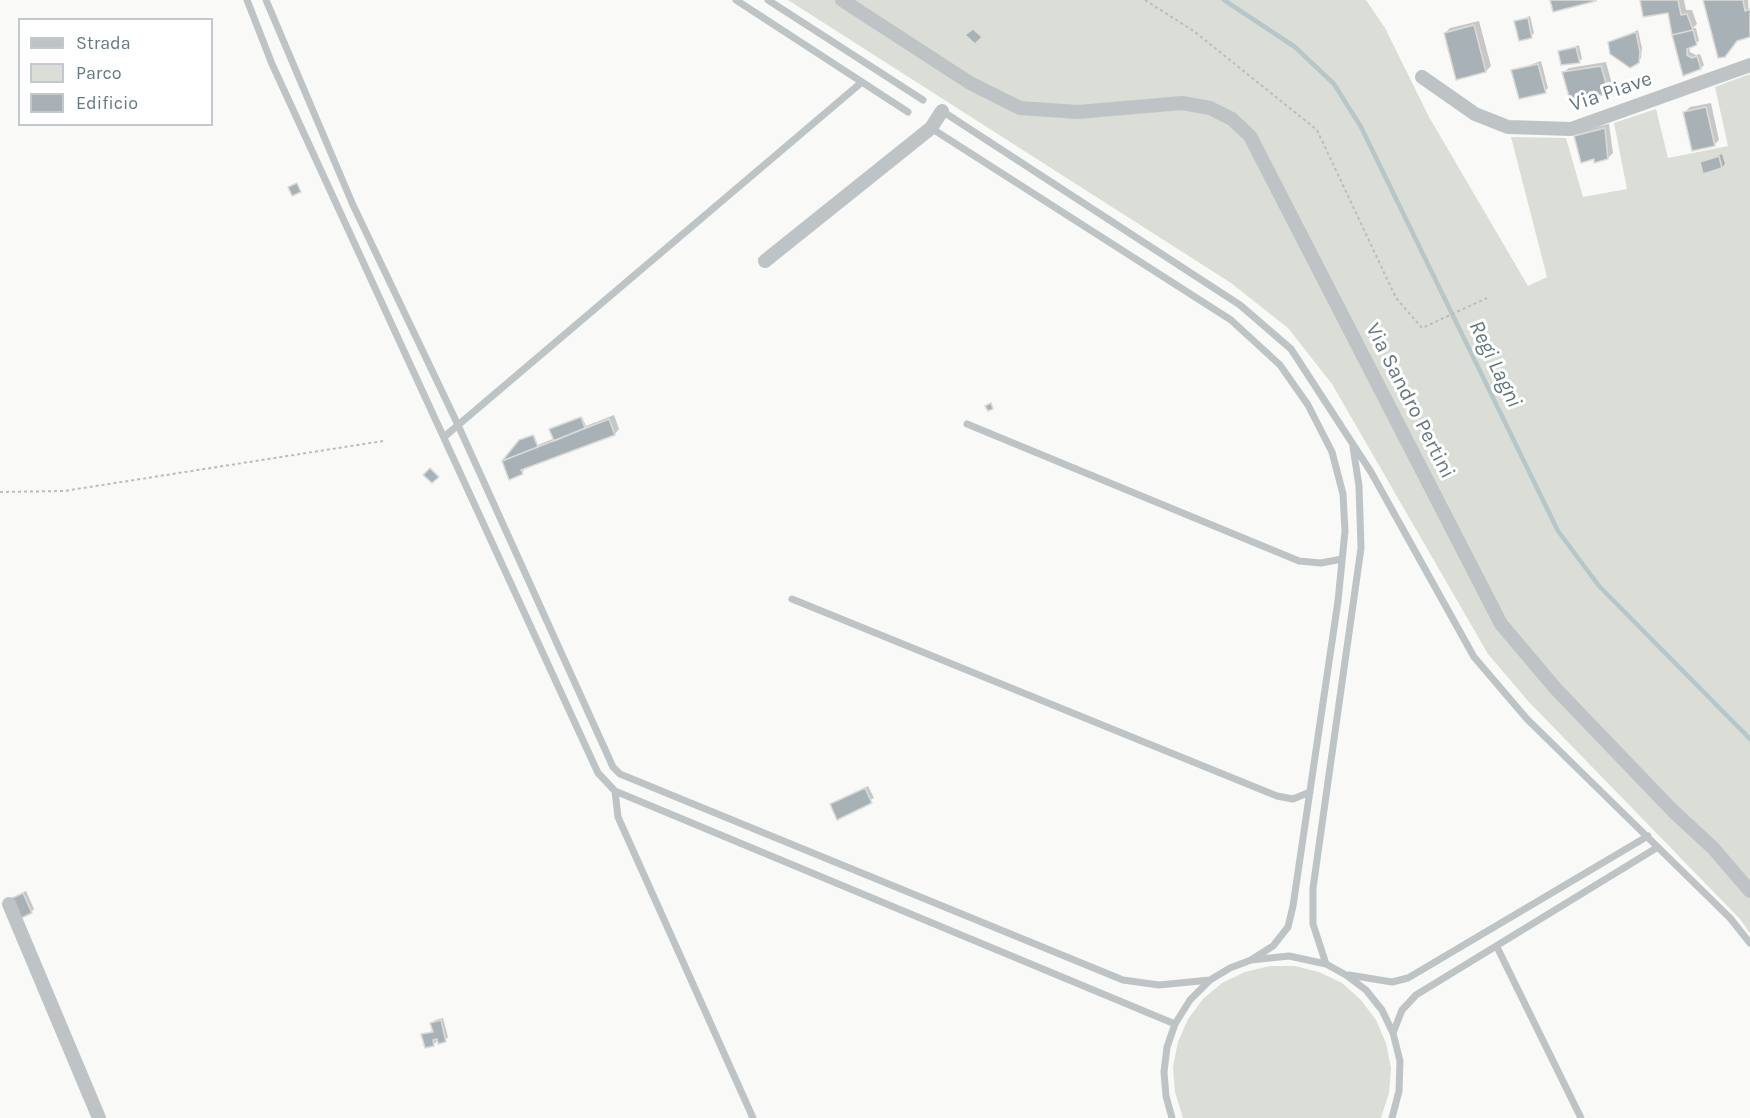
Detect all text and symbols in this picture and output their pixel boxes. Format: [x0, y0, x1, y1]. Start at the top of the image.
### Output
legend [18, 18, 213, 126]
text: Strada [76, 32, 131, 54]
text: Parco [76, 62, 122, 84]
street label: Via Piave [1567, 66, 1655, 118]
text: Edificio [76, 92, 138, 114]
water label: Regi Lagni [1463, 316, 1527, 412]
street label: Via Sandro Pertini [1360, 319, 1460, 483]

